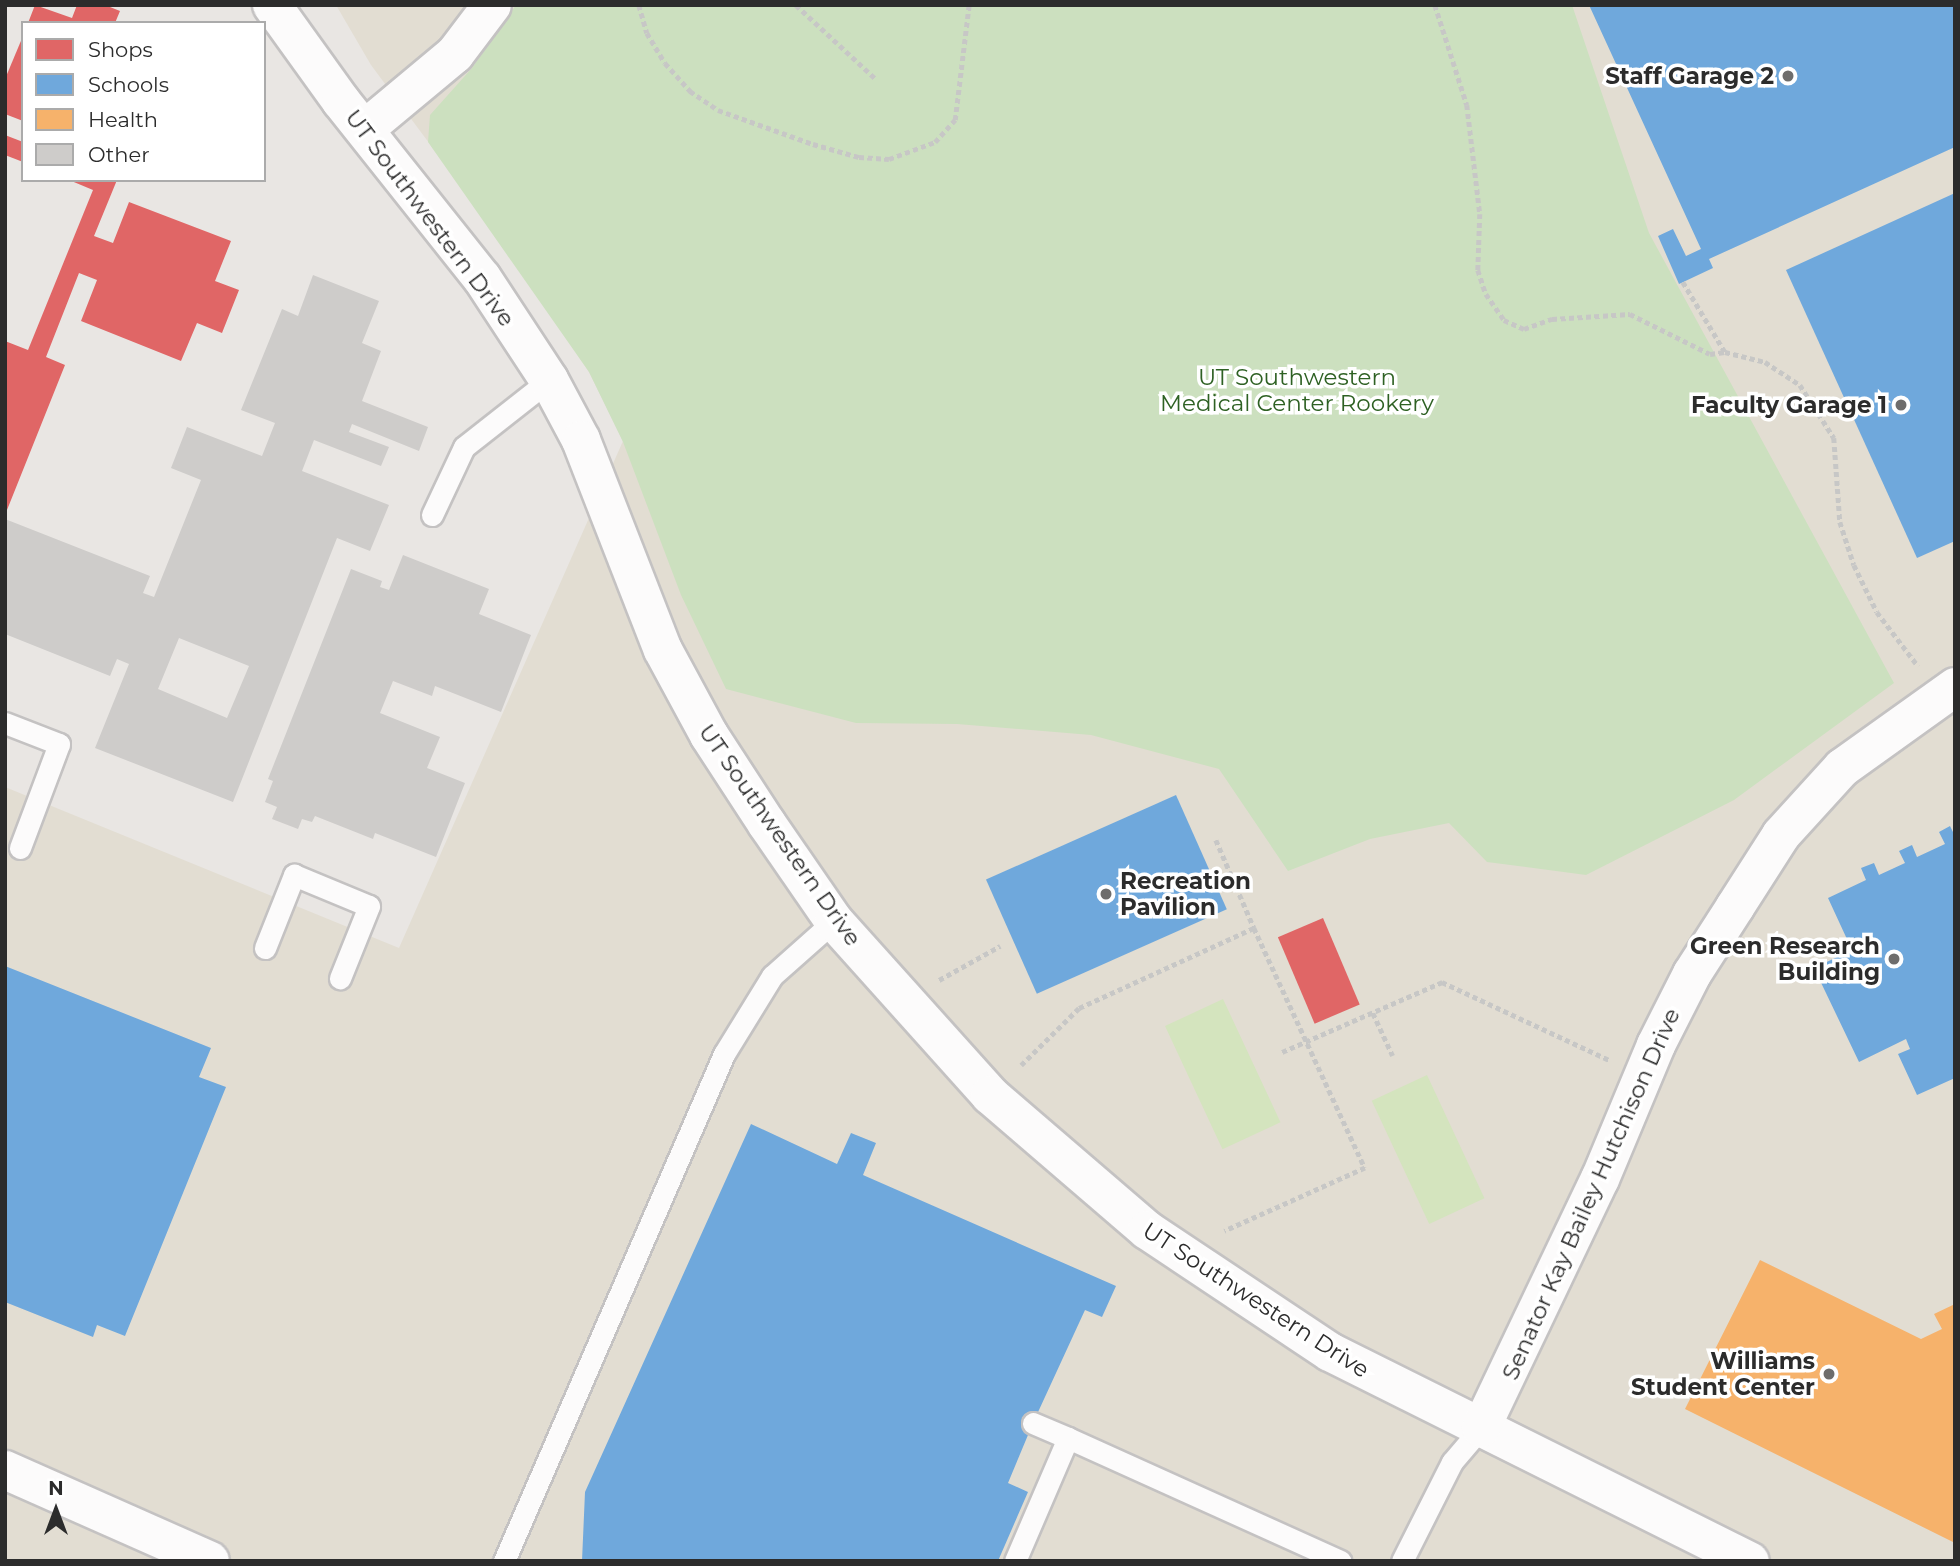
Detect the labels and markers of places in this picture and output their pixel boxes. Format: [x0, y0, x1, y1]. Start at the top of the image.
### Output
place label: Staff Garage 2 [1605, 62, 1774, 90]
marker: Staff Garage 2 [1780, 68, 1796, 84]
place label: Faculty Garage 1 [1691, 391, 1887, 419]
marker: Faculty Garage 1 [1893, 397, 1909, 413]
place label: Recreation Pavilion [1120, 867, 1251, 921]
marker: Recreation Pavilion [1098, 886, 1114, 902]
place label: Green Research Building [1690, 932, 1880, 986]
marker: Green Research Building [1886, 951, 1902, 967]
place label: Williams Student Center [1631, 1347, 1815, 1401]
marker: Williams Student Center [1821, 1366, 1837, 1382]

